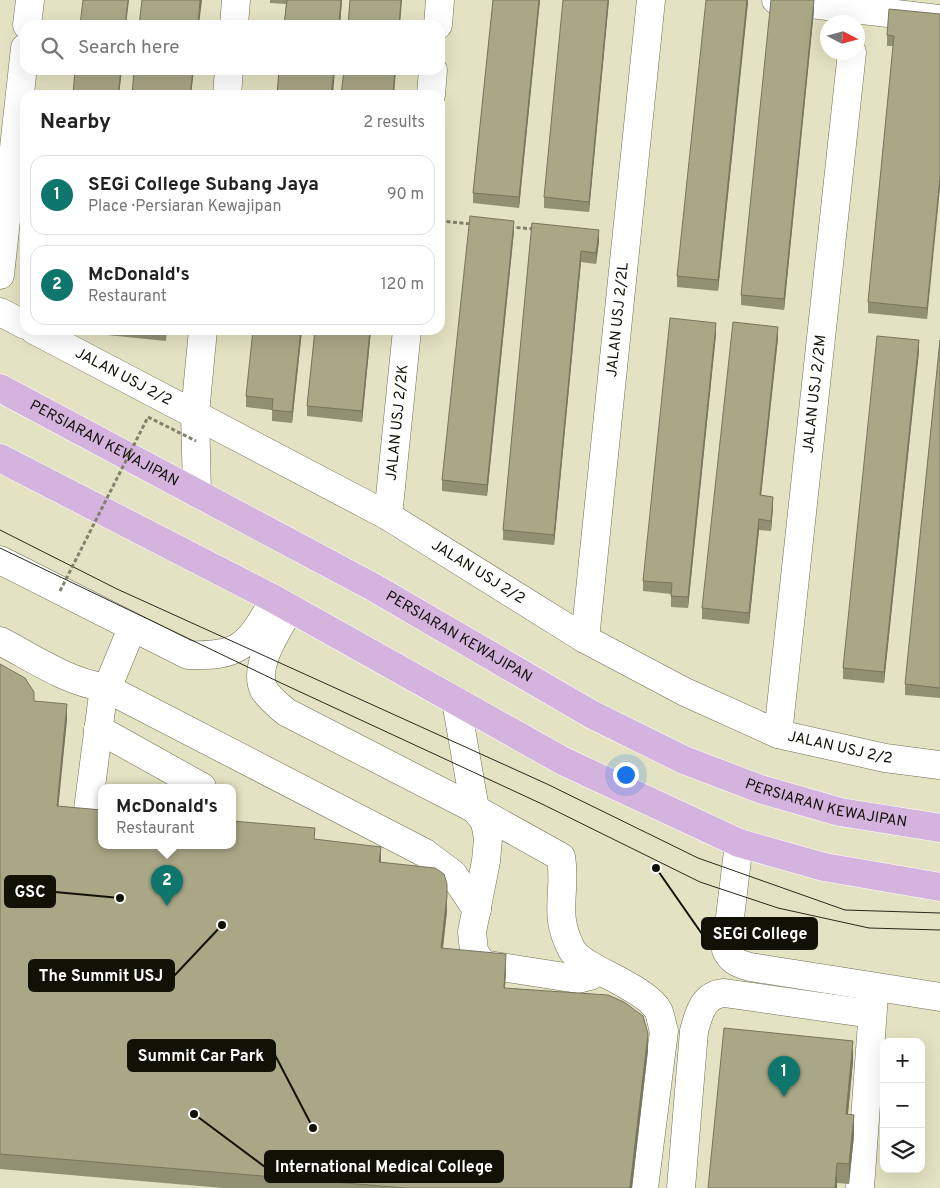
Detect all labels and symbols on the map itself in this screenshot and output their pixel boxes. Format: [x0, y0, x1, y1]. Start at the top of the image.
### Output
north arrow [820, 15, 865, 60]
street label: JALAN USJ 2/2L [603, 261, 633, 378]
street label: JALAN USJ 2/2M [799, 334, 831, 454]
street label: JALAN USJ 2/2 [72, 344, 175, 410]
street label: JALAN USJ 2/2K [382, 363, 413, 482]
street label: PERSIARAN KEWAJIPAN [26, 396, 182, 491]
street label: JALAN USJ 2/2 [428, 536, 528, 609]
street label: PERSIARAN KEWAJIPAN [382, 587, 535, 687]
street label: JALAN USJ 2/2 [786, 727, 894, 768]
your location [613, 762, 639, 788]
street label: PERSIARAN KEWAJIPAN [742, 775, 908, 832]
pin: 2 [151, 865, 183, 906]
callout: GSC [5, 876, 55, 907]
text: GSC [15, 883, 45, 903]
callout: SEGi College [702, 918, 817, 949]
text: SEGi College [713, 925, 807, 945]
callout: The Summit USJ [29, 960, 174, 991]
text: The Summit USJ [39, 967, 163, 987]
callout: Summit Car Park [128, 1040, 275, 1071]
text: Summit Car Park [138, 1047, 264, 1067]
pin: 1 [768, 1056, 800, 1097]
callout: International Medical College [265, 1151, 503, 1182]
text: International Medical College [275, 1158, 493, 1178]

